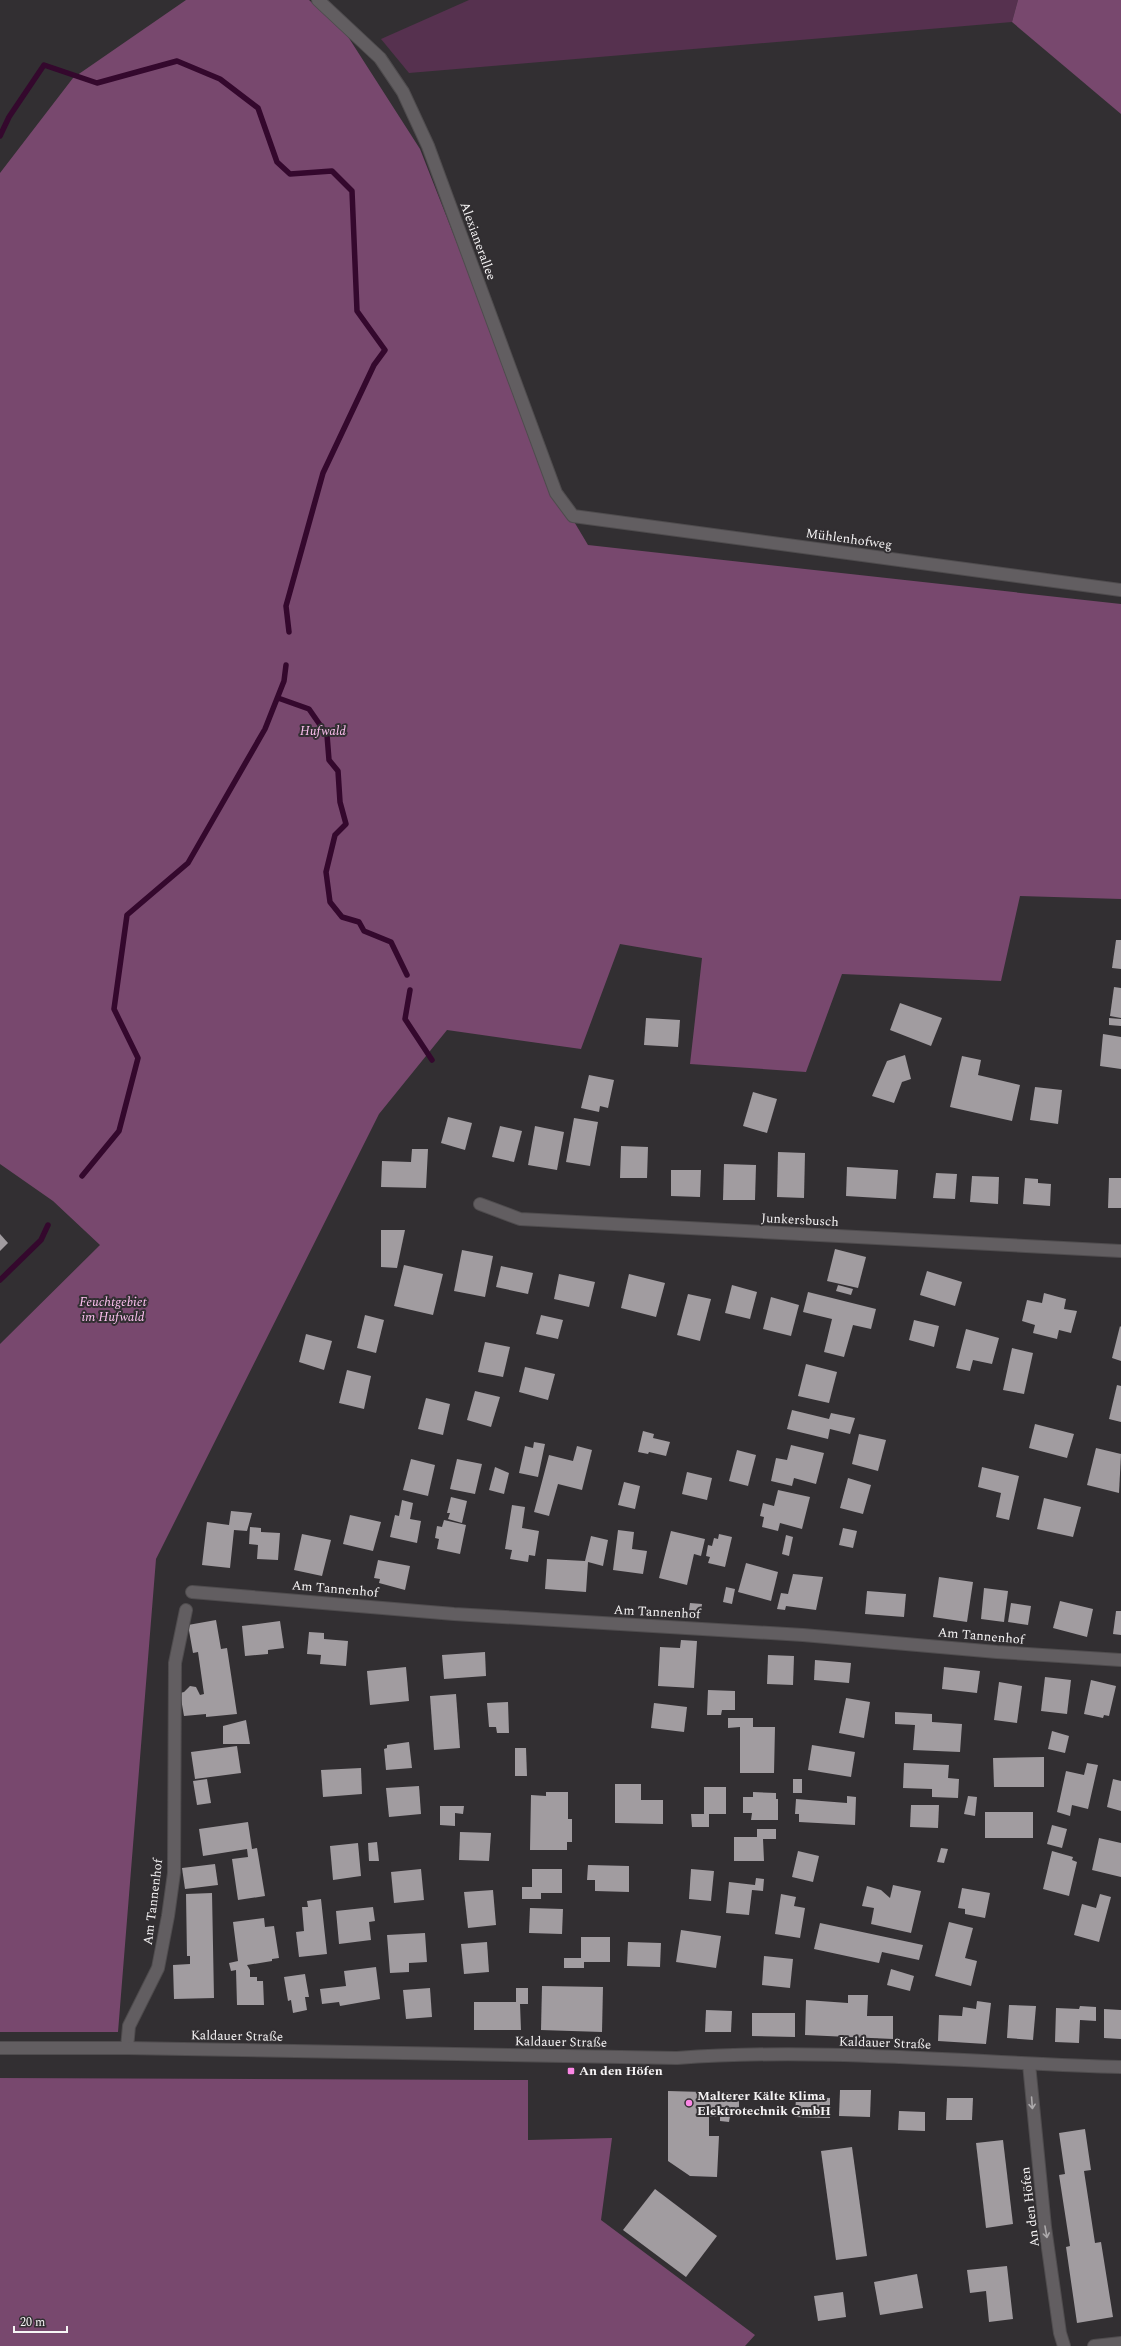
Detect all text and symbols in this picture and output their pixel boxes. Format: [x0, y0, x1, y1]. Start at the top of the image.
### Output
street label: Alexianerallee [455, 199, 501, 283]
street label: Mühlenhofweg [804, 523, 894, 555]
park label: Hufwald [300, 721, 346, 741]
street label: Junkersbusch [761, 1208, 840, 1232]
park label: Feuchtgebiet im Hufwald [79, 1292, 148, 1327]
street label: Am Tannenhof [291, 1575, 381, 1603]
street label: Am Tannenhof [613, 1600, 702, 1624]
street label: Am Tannenhof [937, 1622, 1027, 1650]
street label: Am Tannenhof [138, 1856, 168, 1946]
street label: Kaldauer Straße [191, 2025, 283, 2047]
street label: Kaldauer Straße [515, 2031, 607, 2053]
street label: Kaldauer Straße [838, 2031, 932, 2055]
place label: An den Höfen [579, 2061, 663, 2081]
marker: An den Höfen [566, 2066, 576, 2076]
place label: Malterer Kälte Klima Elektrotechnik GmbH [697, 2086, 831, 2121]
one-way arrow [1029, 2096, 1036, 2109]
marker: Malterer Kälte Klima Elektrotechnik GmbH [684, 2098, 694, 2108]
street label: An den Höfen [1015, 2165, 1045, 2248]
one-way arrow [1042, 2225, 1050, 2238]
scale bar [14, 2308, 67, 2334]
text: 20 m [20, 2313, 45, 2332]

